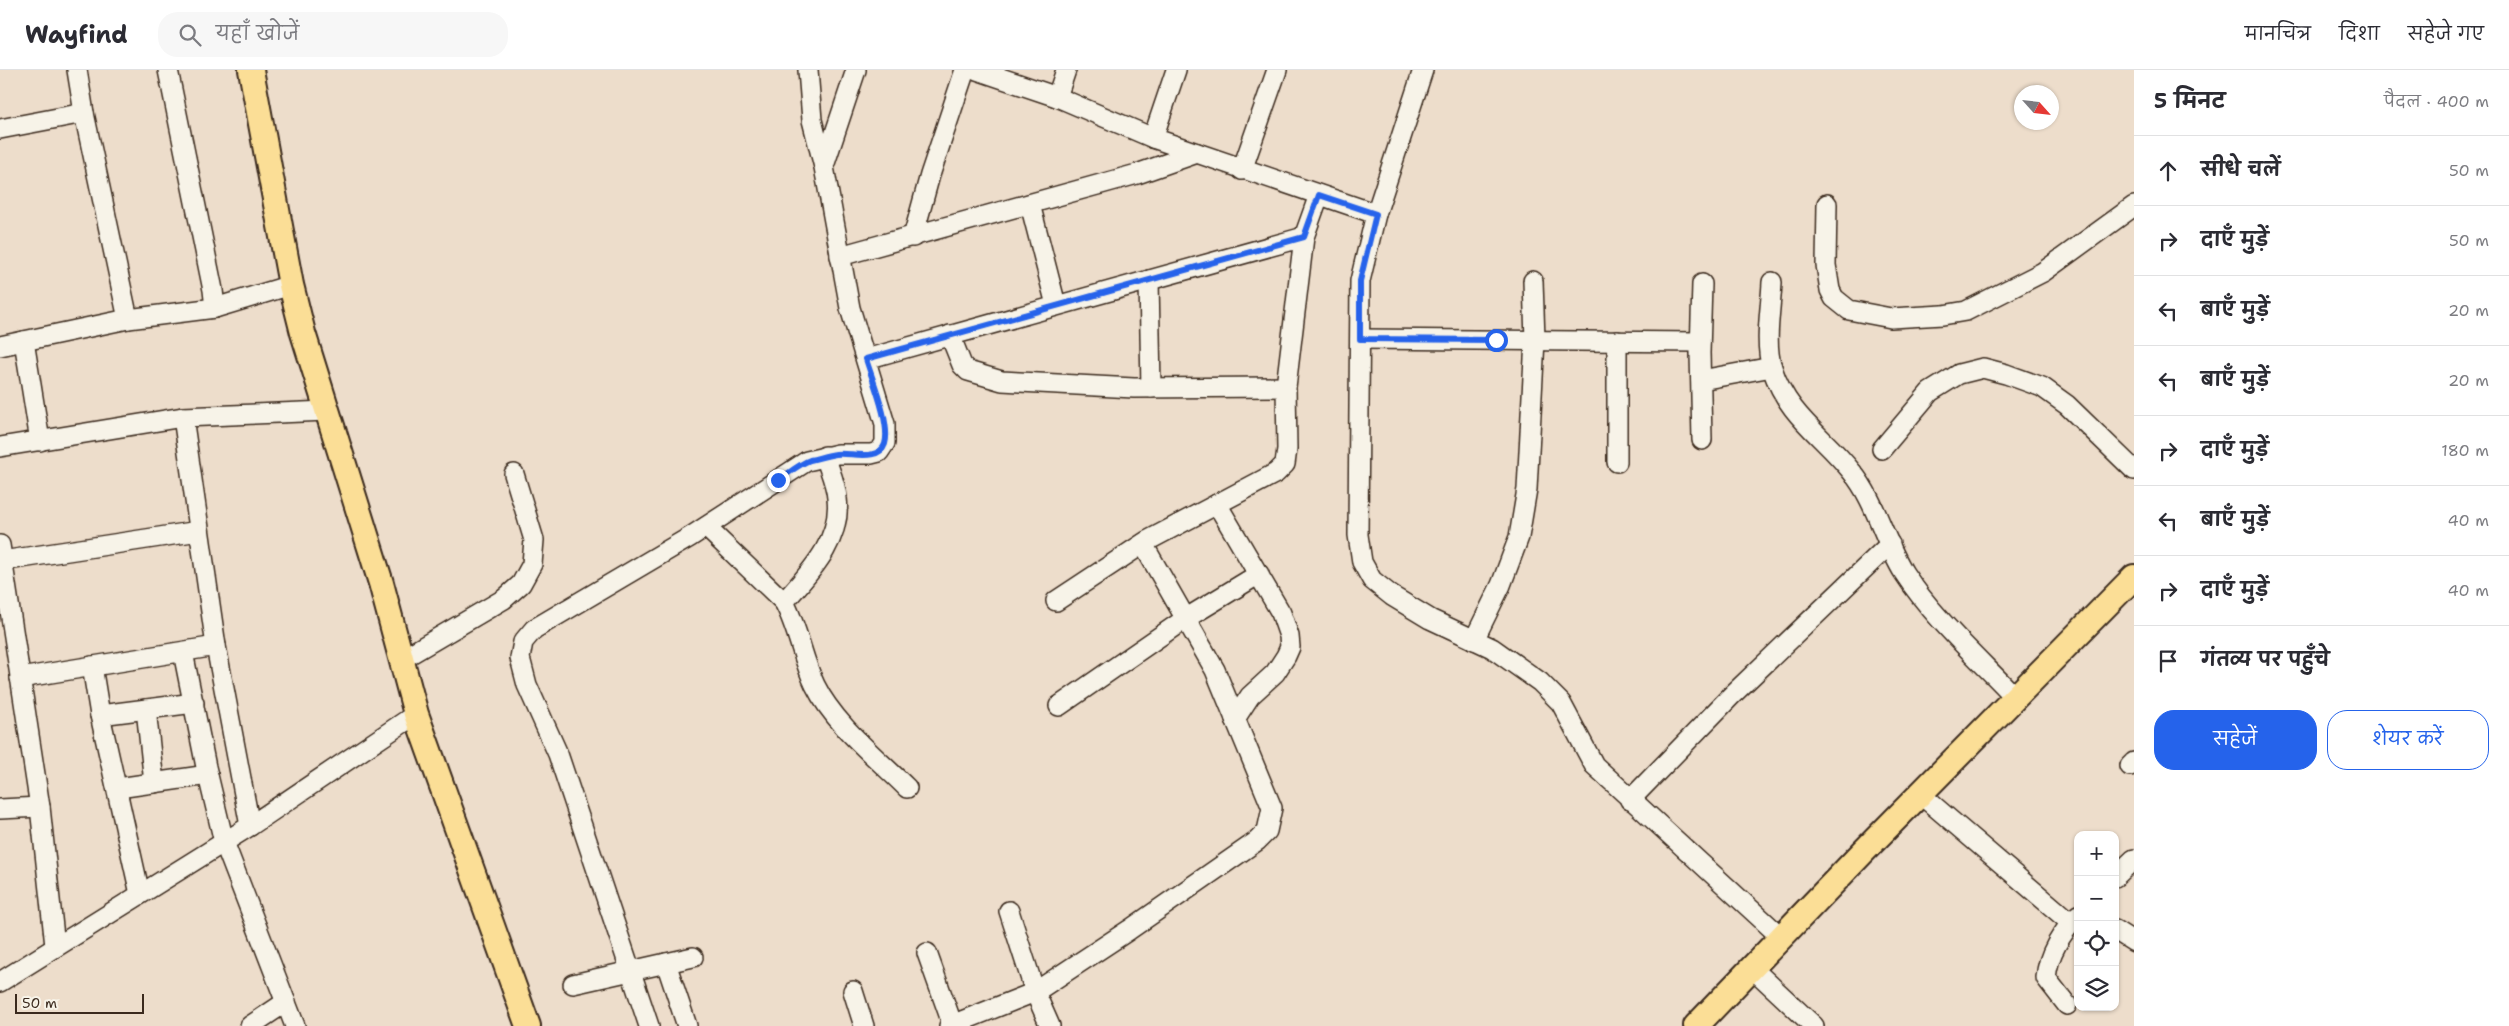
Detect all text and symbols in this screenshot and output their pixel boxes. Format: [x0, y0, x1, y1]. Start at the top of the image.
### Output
search box [158, 12, 508, 57]
text: Wayfind [25, 19, 128, 51]
icon: search [176, 21, 204, 49]
text: यहाँ खोजें [216, 21, 299, 46]
text: मानचित्र [2245, 22, 2311, 46]
text: दिशा [2339, 22, 2380, 46]
text: सहेजे गए [2408, 22, 2484, 46]
north arrow [2014, 85, 2059, 130]
text: 5 मिनट [2154, 87, 2225, 115]
text: पैदल · 400 m [2384, 91, 2489, 112]
icon: ahead [2154, 157, 2182, 185]
text: सीधे चलें [2201, 157, 2280, 182]
text: 50 m [2449, 160, 2489, 181]
icon: right [2154, 227, 2182, 255]
text: दाएँ मुड़ें [2201, 227, 2269, 252]
text: 50 m [2449, 230, 2489, 251]
icon: left [2154, 297, 2182, 325]
text: बाएँ मुड़ें [2201, 297, 2269, 322]
text: 20 m [2448, 300, 2489, 321]
route start [1485, 329, 1508, 352]
icon: left [2154, 367, 2182, 395]
text: बाएँ मुड़ें [2201, 367, 2269, 392]
text: 20 m [2448, 370, 2489, 391]
icon: right [2154, 437, 2182, 465]
text: दाएँ मुड़ें [2201, 437, 2269, 462]
text: 180 m [2441, 440, 2489, 461]
route end [767, 469, 790, 492]
icon: left [2154, 507, 2182, 535]
text: बाएँ मुड़ें [2201, 507, 2269, 532]
text: 40 m [2447, 510, 2489, 531]
icon: right [2154, 577, 2182, 605]
text: दाएँ मुड़ें [2201, 577, 2269, 602]
text: 40 m [2447, 580, 2489, 601]
icon: arrive [2154, 647, 2182, 675]
text: गंतव्य पर पहुँचे [2201, 647, 2330, 672]
button: सहेजें [2154, 710, 2317, 770]
button: शेयर करें [2327, 710, 2489, 770]
map controls [2074, 831, 2119, 1011]
button: + [2074, 831, 2119, 876]
button: − [2074, 876, 2119, 921]
button: locate [2074, 921, 2119, 966]
button: layers [2074, 966, 2119, 1011]
scale bar [15, 991, 144, 1014]
text: 50 m [22, 994, 57, 1012]

